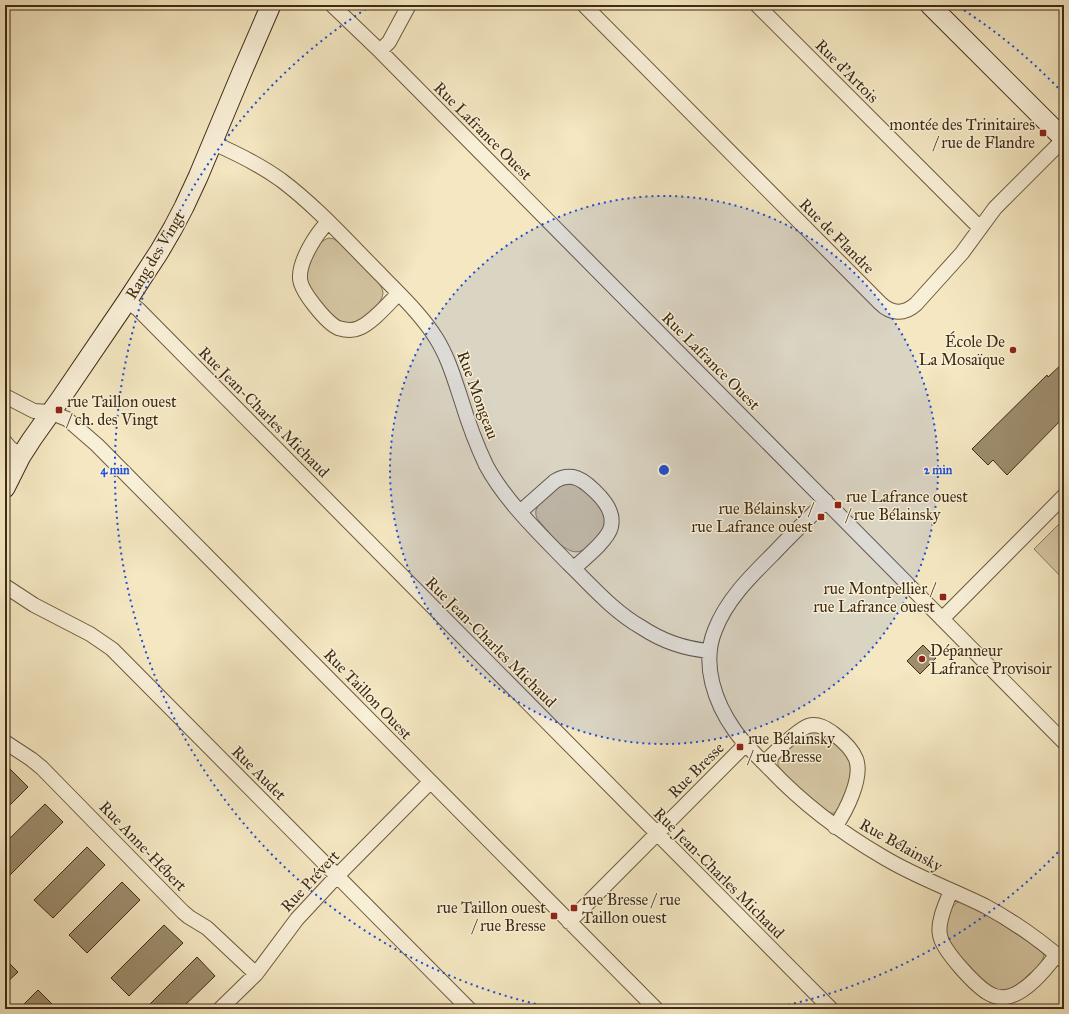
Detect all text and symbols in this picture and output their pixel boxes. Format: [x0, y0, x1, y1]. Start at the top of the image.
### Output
street label: Rue d'Artois [811, 35, 883, 107]
street label: Rue Lafrance Ouest [430, 78, 536, 184]
place label: montée des Trinitaires / rue de Flandre [889, 115, 1035, 152]
marker: montée des Trinitaires / rue de Flandre [1038, 128, 1048, 138]
street label: Rue de Flandre [795, 194, 879, 278]
street label: Rang des Vingt [121, 207, 190, 303]
street label: Rue Lafrance Ouest [658, 308, 764, 414]
place label: École De La Mosaïque [919, 330, 1005, 370]
street label: Rue Jean-Charles Michaud [194, 343, 333, 482]
marker: École De La Mosaïque [1008, 345, 1018, 355]
street label: Rue Mongeau [452, 348, 503, 442]
place label: rue Taillon ouest / ch. des Vingt [65, 392, 177, 430]
marker: rue Taillon ouest / ch. des Vingt [54, 405, 64, 415]
text: 4 min [100, 463, 130, 478]
centre of rings [657, 463, 671, 477]
text: 2 min [924, 463, 953, 477]
place label: rue Lafrance ouest / rue Bélainsky [844, 487, 968, 524]
place label: rue Bélainsky / rue Lafrance ouest [691, 499, 815, 536]
marker: rue Lafrance ouest / rue Bélainsky [833, 500, 843, 510]
marker: rue Bélainsky / rue Lafrance ouest [816, 512, 826, 522]
street label: Rue Jean-Charles Michaud [421, 573, 560, 712]
place label: rue Montpellier / rue Lafrance ouest [813, 579, 937, 616]
marker: rue Montpellier / rue Lafrance ouest [938, 592, 948, 602]
place label: Dépanneur Lafrance Provisoir [930, 641, 1052, 678]
street label: Rue Taillon Ouest [320, 645, 416, 744]
marker: Dépanneur Lafrance Provisoir [917, 654, 927, 664]
place label: rue Bélainsky / rue Bresse [746, 729, 835, 766]
street label: Rue Bresse [664, 738, 728, 802]
street label: Rue Audet [228, 742, 290, 804]
marker: rue Bélainsky / rue Bresse [735, 742, 745, 752]
street label: Rue Anne-Hébert [95, 797, 191, 895]
street label: Rue Jean-Charles Michaud [649, 804, 788, 943]
street label: Rue Bélainsky [856, 814, 946, 876]
street label: Rue Prévert [277, 846, 343, 916]
place label: rue Bresse / rue Taillon ouest [582, 890, 681, 927]
place label: rue Taillon ouest / rue Bresse [436, 898, 546, 935]
marker: rue Bresse / rue Taillon ouest [569, 903, 579, 913]
marker: rue Taillon ouest / rue Bresse [549, 911, 559, 921]

